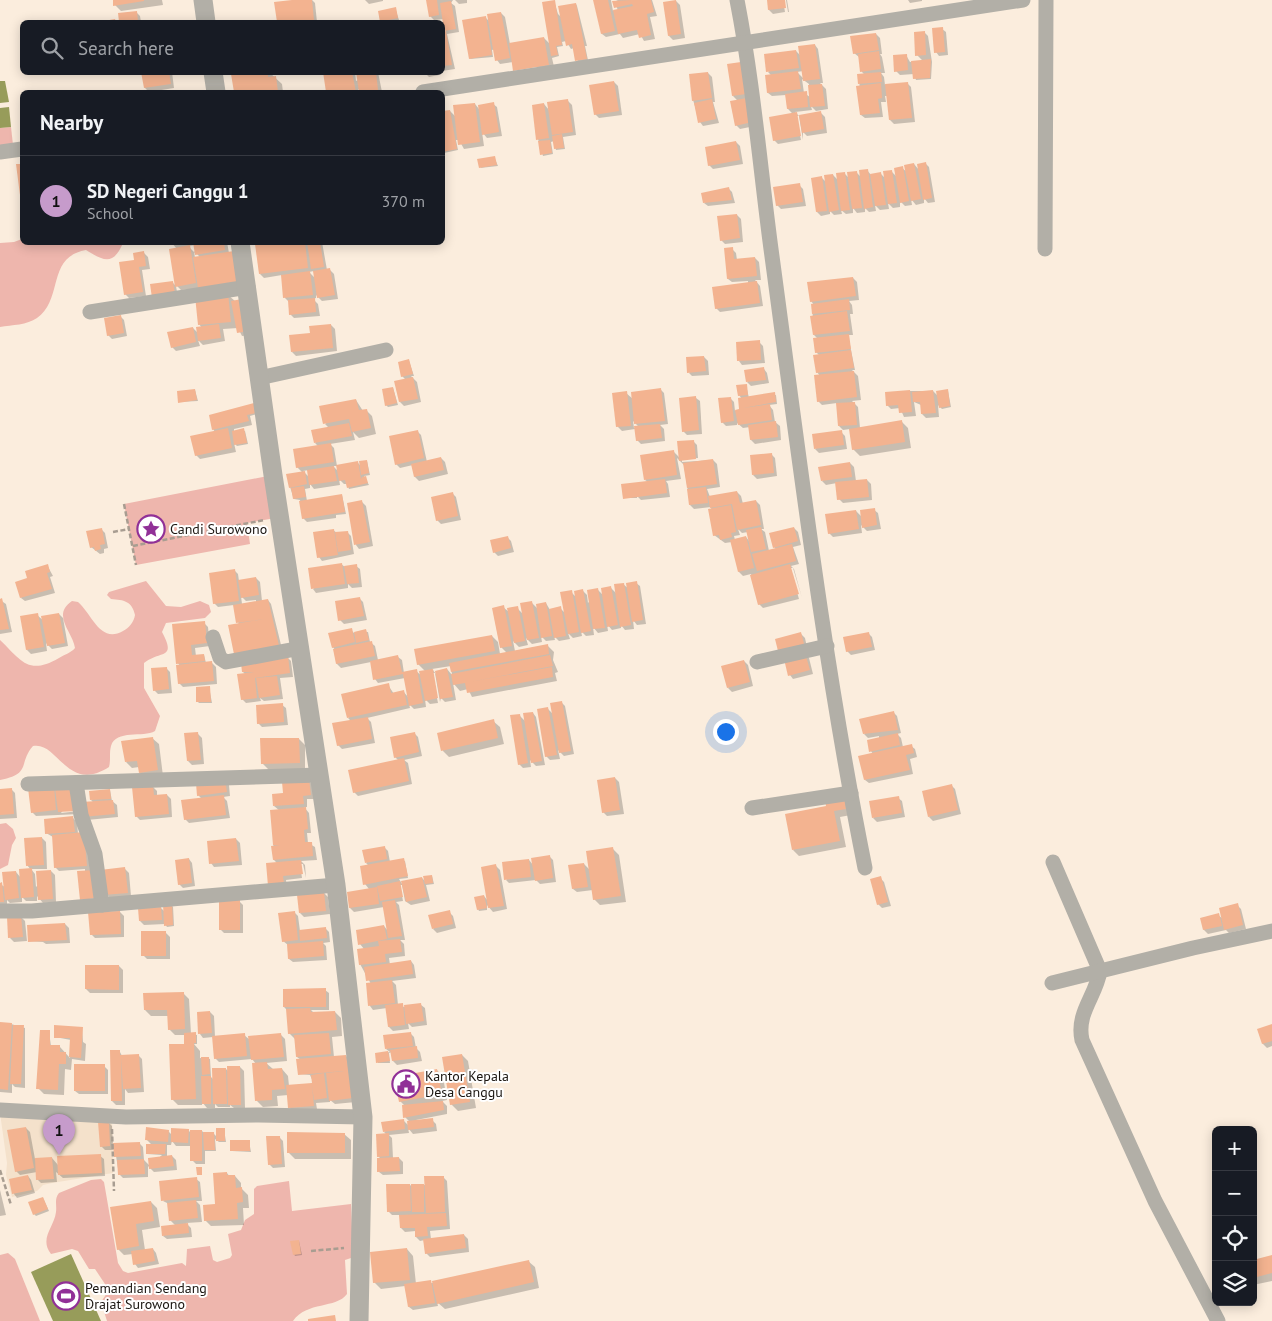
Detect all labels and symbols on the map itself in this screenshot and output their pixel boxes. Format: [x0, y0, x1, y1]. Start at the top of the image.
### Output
place icon: Candi Surowono [136, 514, 166, 544]
place label: Candi Surowono [170, 520, 267, 538]
your location [713, 719, 739, 745]
place label: Kantor Kepala Desa Canggu [425, 1067, 509, 1101]
public building icon: Kantor Kepala Desa Canggu [391, 1069, 421, 1099]
pin: 1 [43, 1114, 75, 1155]
place label: Pemandian Sendang Drajat Surowono [85, 1279, 207, 1313]
sports icon: Pemandian Sendang Drajat Surowono [51, 1281, 81, 1311]

